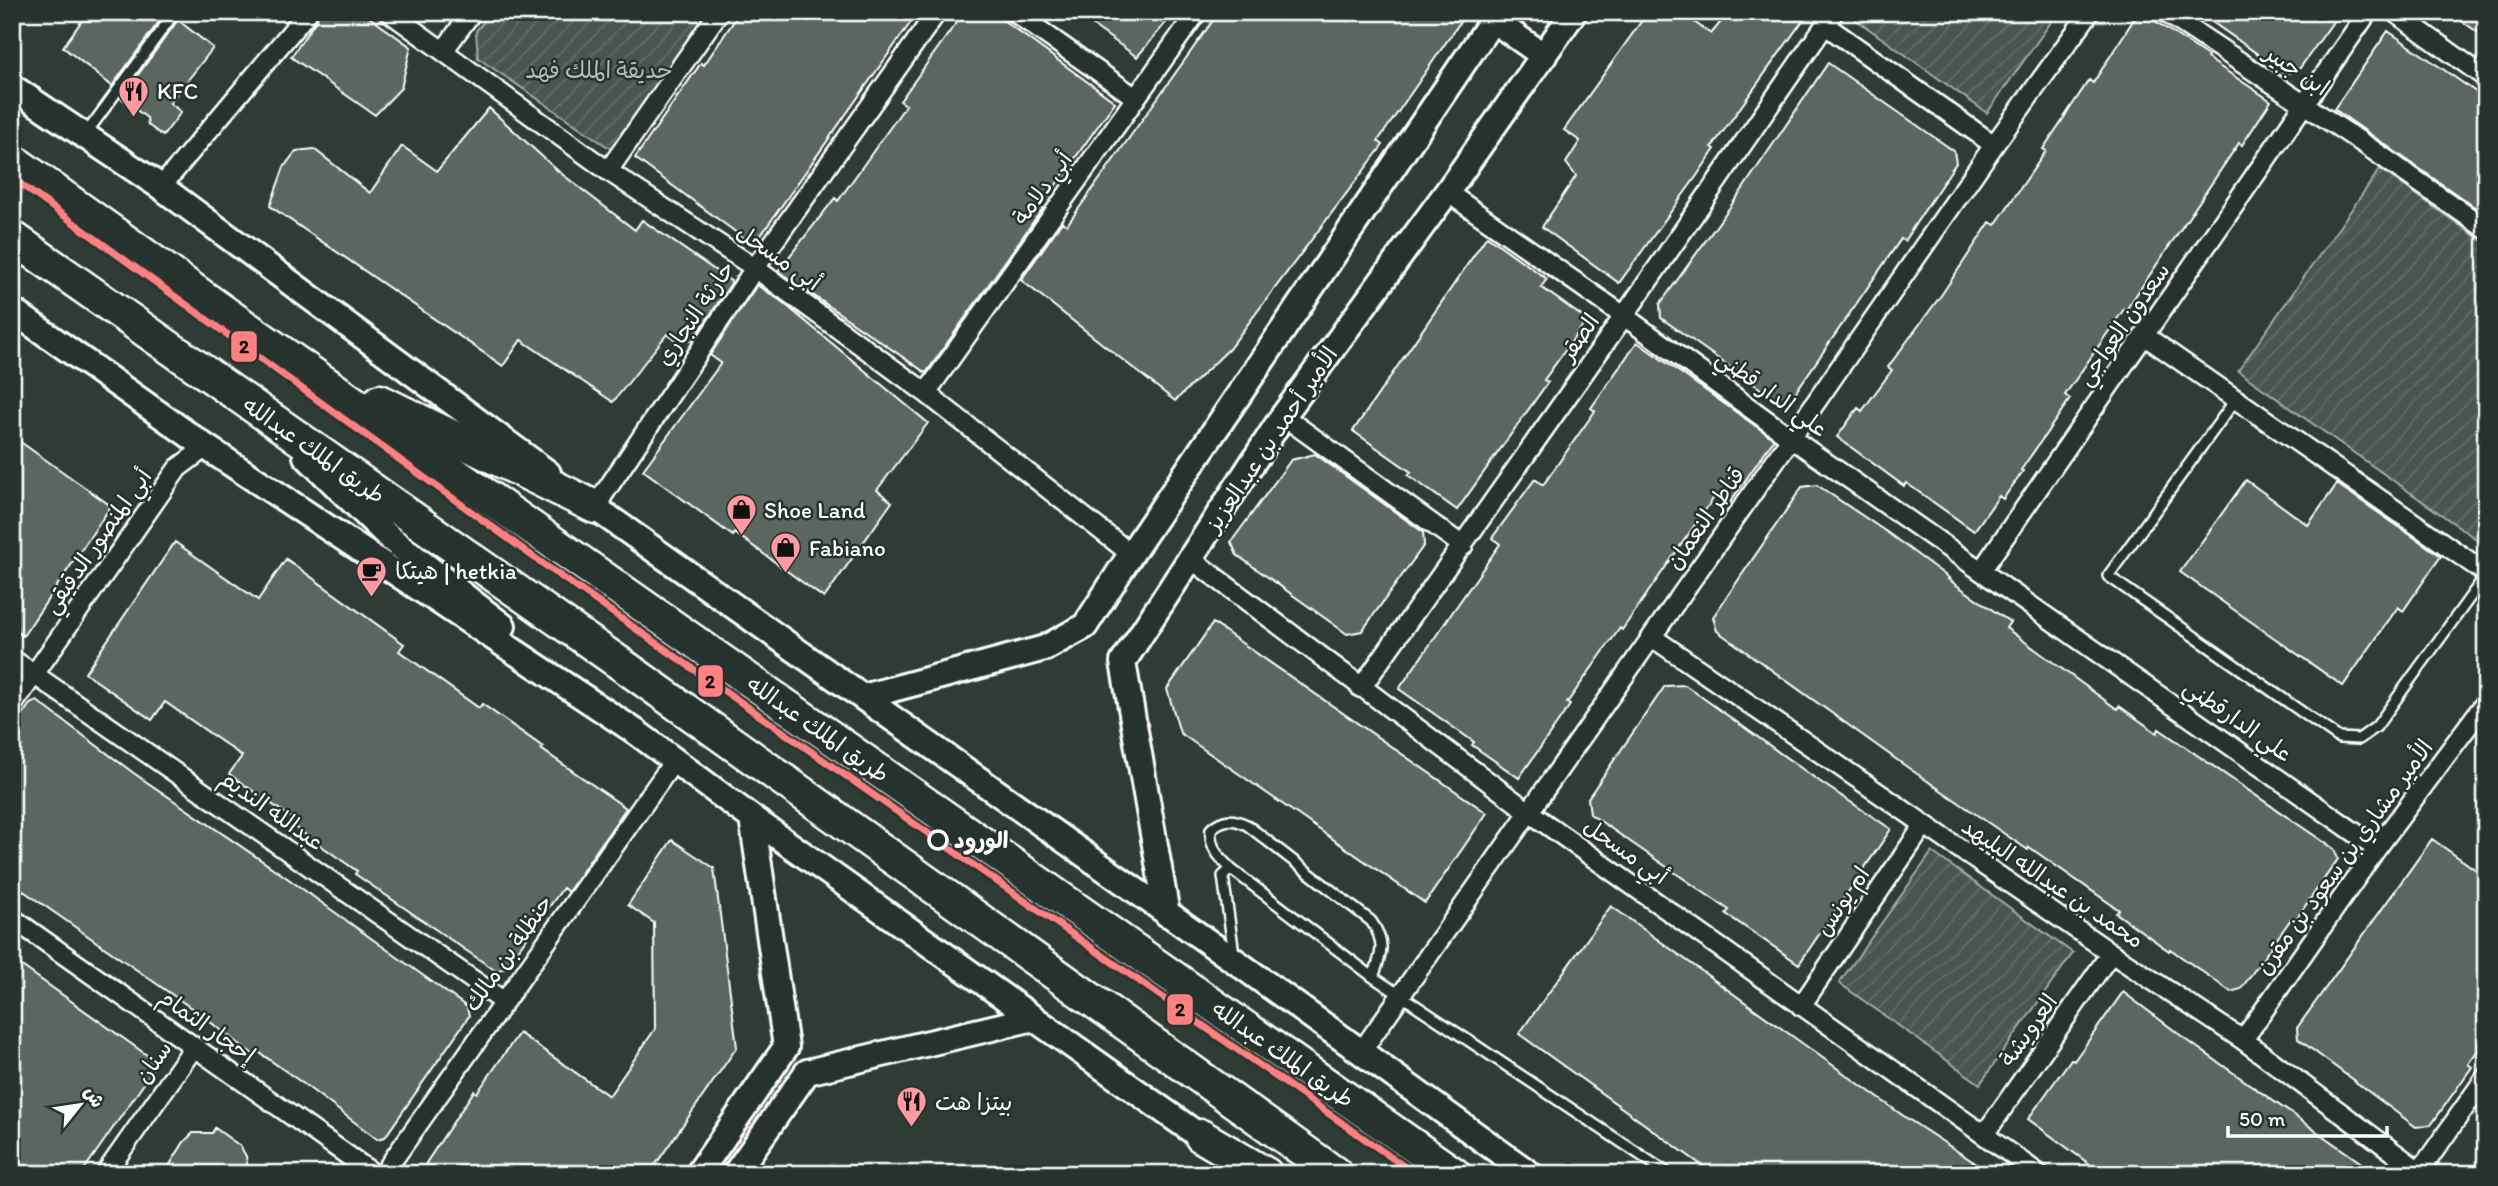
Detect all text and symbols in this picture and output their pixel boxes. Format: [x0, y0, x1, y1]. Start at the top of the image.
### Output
street label: ابن جبير [2258, 37, 2335, 102]
park label: حديقة الملك فهد [525, 56, 673, 84]
restaurant icon: KFC [117, 74, 151, 118]
place label: KFC [157, 77, 198, 105]
street label: أبي دلامة [1006, 146, 1084, 234]
street label: أبي مسحل [727, 218, 827, 302]
street label: حارثة النجاري [650, 255, 743, 373]
street label: سعدون العواجي [2070, 257, 2181, 395]
street label: الصقر [1552, 308, 1605, 368]
line badge: 2 [230, 330, 258, 363]
text: 2 [239, 335, 249, 358]
street label: الأمير أحمد بن عبدالعزيز [1196, 340, 1343, 539]
street label: علي الدار قطني [1707, 343, 1833, 449]
street label: طريق الملك عبدالله [237, 391, 391, 509]
street label: قناطر النعمان [1659, 461, 1751, 575]
street label: أبي المنصور الدقيقي [37, 463, 163, 623]
shop icon: Shoe Land [724, 493, 758, 537]
place label: Shoe Land [764, 496, 866, 524]
shop icon: Fabiano [769, 531, 803, 575]
place label: Fabiano [809, 534, 886, 562]
cafe icon: هيتكا | hetkia [355, 554, 389, 598]
place label: هيتكا | hetkia [395, 557, 517, 585]
line badge: 2 [697, 664, 724, 698]
text: 2 [705, 670, 715, 693]
street label: طريق الملك عبدالله [741, 670, 895, 788]
street label: علي الدارقطني [2174, 672, 2298, 773]
street label: الأمير مشاري بن سعود بن مقرن [2248, 733, 2441, 982]
street label: عبدالله النديم [212, 764, 330, 859]
street label: أبي مسحل [1574, 812, 1674, 896]
street label: محمد بن عبدالله البليهد [1957, 812, 2149, 954]
place label: الورود [954, 826, 1009, 855]
marker: الورود [928, 830, 948, 850]
street label: ام يونس [1809, 861, 1879, 943]
street label: حنظلة بن مالك [457, 889, 559, 1017]
street label: إحجار الثمام [152, 983, 261, 1072]
street label: العرويشة [1993, 988, 2063, 1072]
line badge: 2 [1166, 993, 1194, 1026]
street label: طريق الملك عبدالله [1206, 995, 1360, 1113]
text: 2 [1175, 998, 1185, 1021]
street label: سنان [128, 1035, 178, 1089]
north arrow [46, 1070, 116, 1140]
text: ش [79, 1082, 110, 1112]
restaurant icon: بيتزا هت [895, 1085, 929, 1129]
place label: بيتزا هت [935, 1088, 1012, 1116]
scale bar [2228, 1095, 2388, 1139]
text: 50 m [2239, 1106, 2286, 1131]

